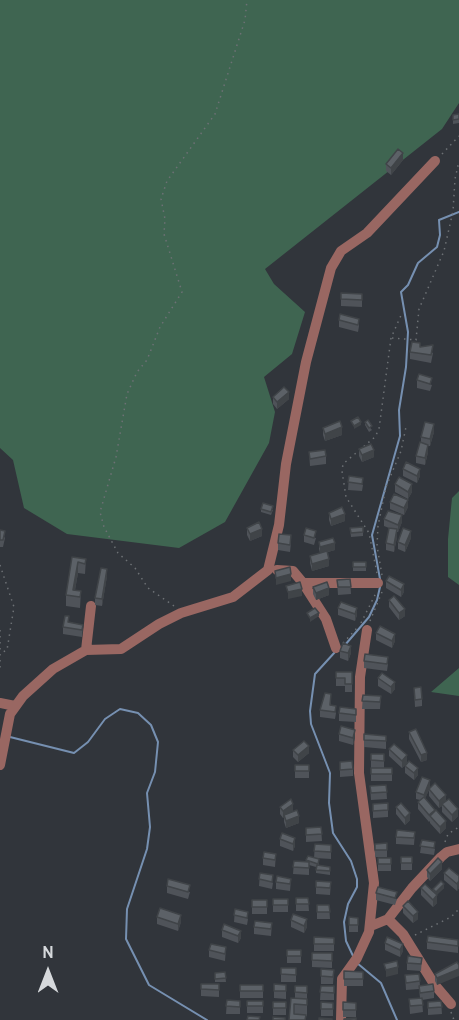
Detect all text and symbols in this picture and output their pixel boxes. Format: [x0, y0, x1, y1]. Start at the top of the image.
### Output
north arrow [18, 942, 78, 1002]
text: N [42, 944, 54, 964]

